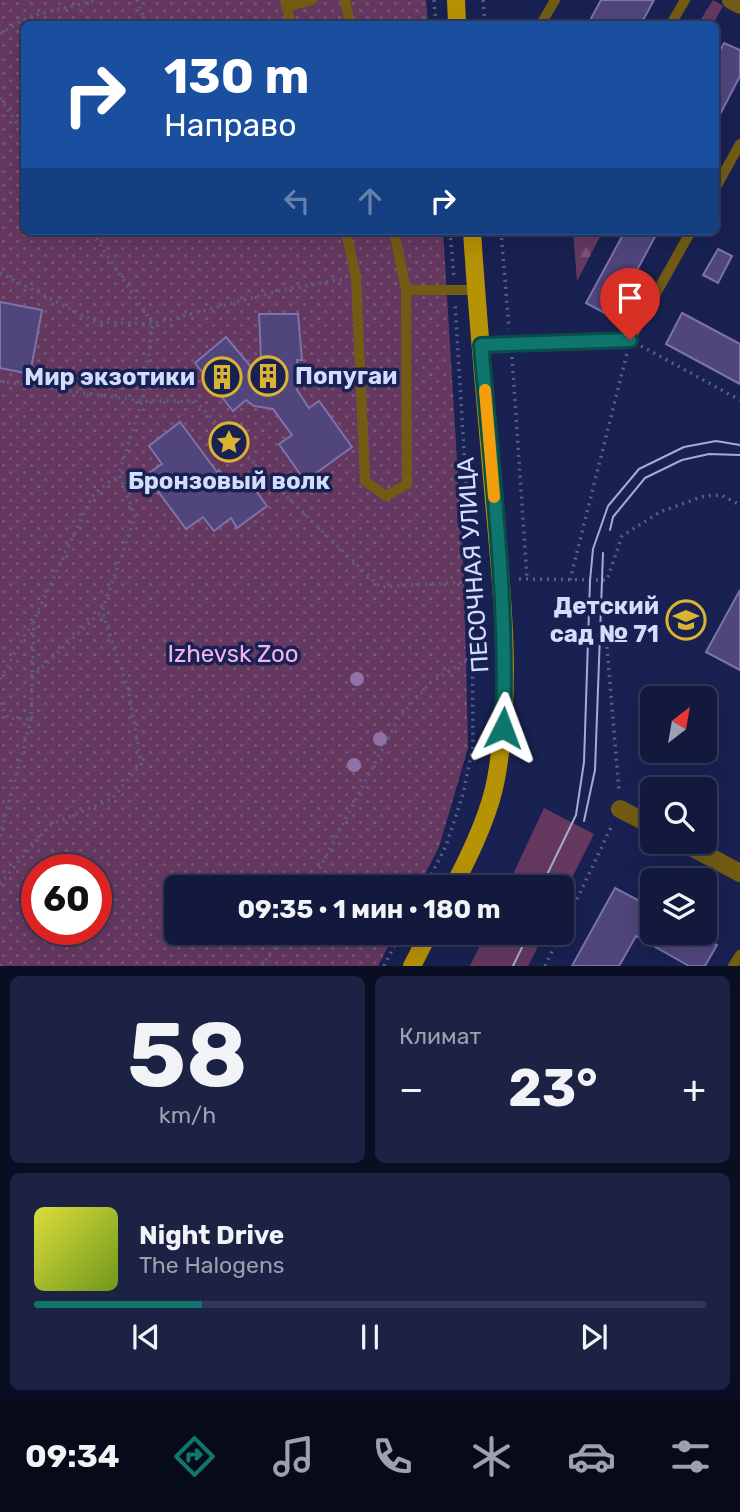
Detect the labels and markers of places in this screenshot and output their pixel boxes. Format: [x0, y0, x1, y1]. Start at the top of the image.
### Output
pin [600, 268, 660, 340]
building icon: Попугаи [247, 355, 289, 397]
building icon: Мир экзотики [201, 356, 243, 398]
place label: Попугаи [295, 362, 397, 390]
place label: Мир экзотики [24, 363, 195, 391]
place icon: Бронзовый волк [208, 421, 250, 463]
place label: Бронзовый волк [128, 467, 331, 495]
place label: Детский сад № 71 [550, 592, 659, 648]
school or university icon: Детский сад № 71 [665, 599, 707, 641]

